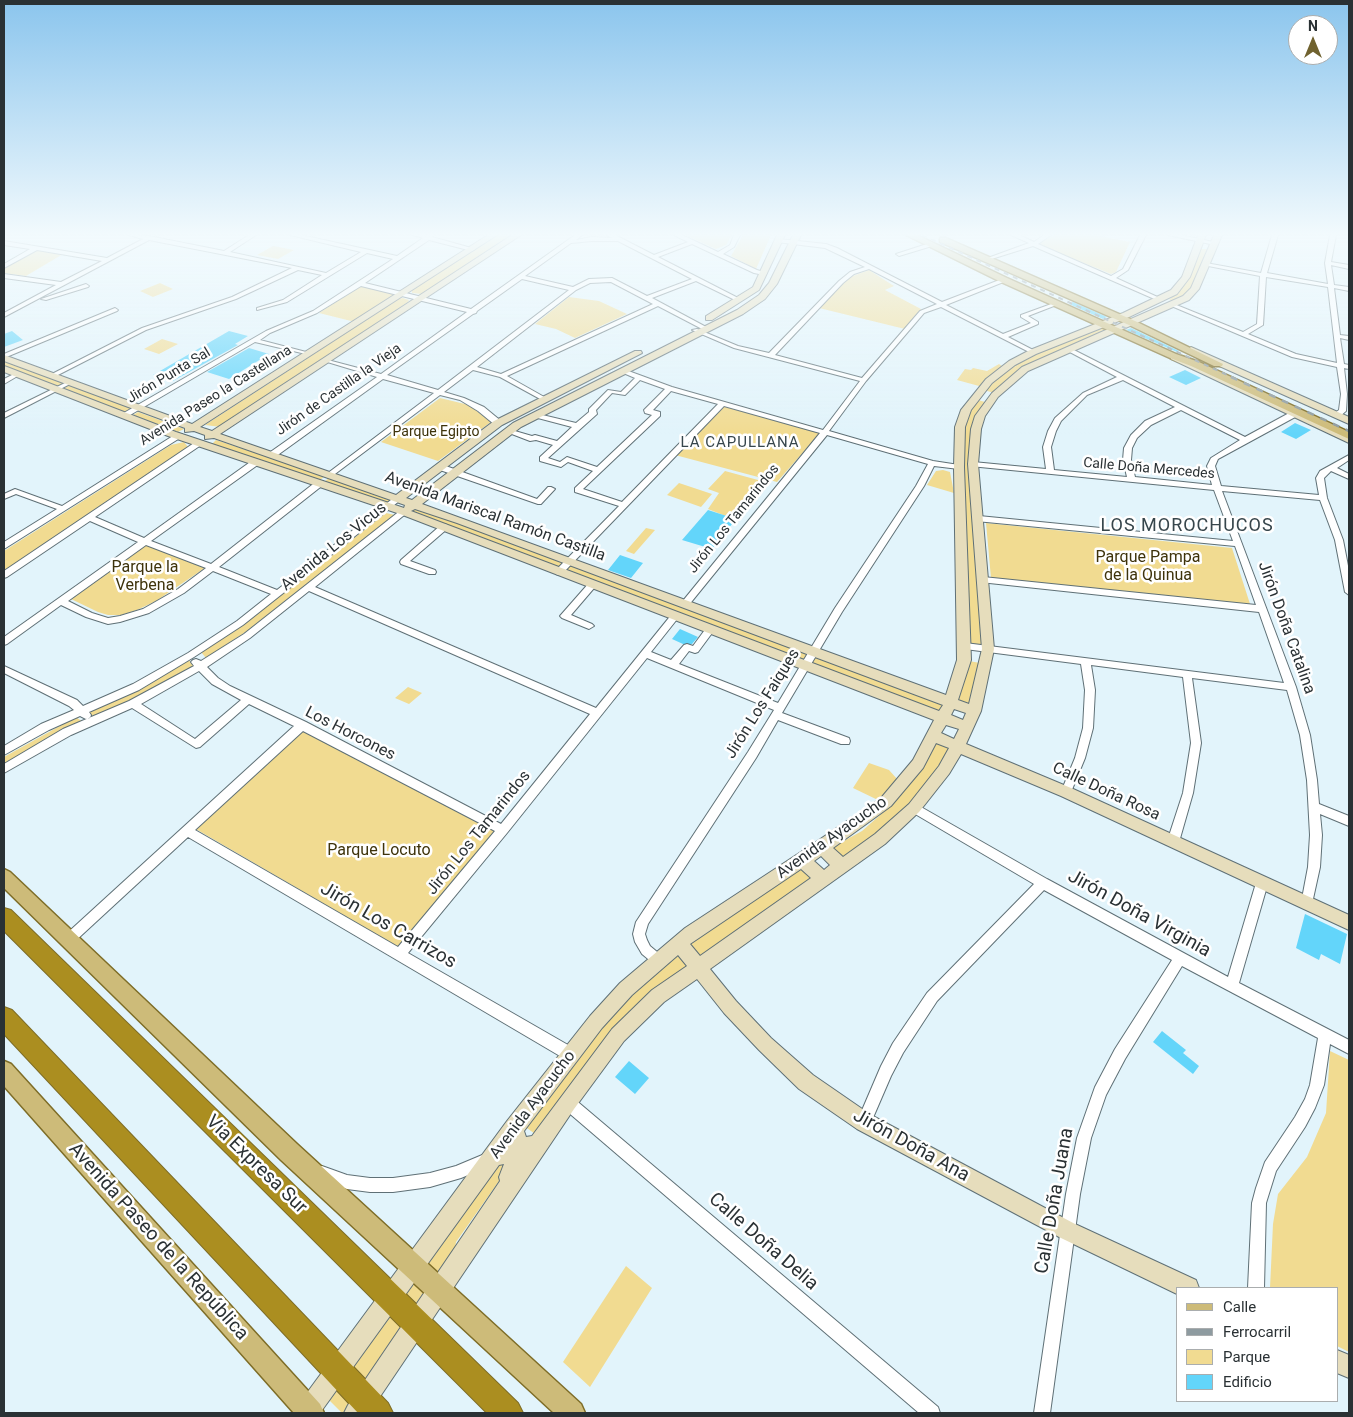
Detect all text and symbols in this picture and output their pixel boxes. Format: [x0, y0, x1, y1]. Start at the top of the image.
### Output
north arrow [1288, 15, 1338, 65]
text: N [1308, 18, 1318, 34]
street label: Jirón de Castilla la Vieja [273, 340, 405, 440]
street label: Avenida Paseo la Castellana [137, 342, 295, 450]
street label: Jirón Punta Sal [124, 345, 214, 407]
park label: Parque Egipto [393, 424, 479, 440]
district label: LA CAPULLANA [679, 434, 801, 452]
street label: Calle Doña Mercedes [1083, 455, 1215, 483]
street label: Jirón Los Tamarindos [685, 461, 783, 577]
street label: Avenida Mariscal Ramón Castilla [382, 468, 608, 566]
street label: Avenida Los Vicus [277, 499, 391, 595]
district label: LOS MOROCHUCOS [1099, 515, 1275, 537]
park label: Parque Pampa de la Quinua [1096, 548, 1200, 586]
park label: Parque la Verbena [112, 558, 178, 596]
street label: Jirón Doña Catalina [1253, 559, 1319, 697]
street label: Jirón Los Faiques [722, 646, 804, 762]
street label: Los Horcones [302, 703, 398, 765]
street label: Calle Doña Rosa [1049, 759, 1163, 825]
street label: Jirón Los Tamarindos [423, 767, 535, 899]
street label: Avenida Ayacucho [773, 793, 891, 883]
park label: Parque Locuto [327, 841, 431, 861]
street label: Jirón Doña Virginia [1064, 865, 1214, 963]
street label: Jirón Los Carrizos [316, 878, 460, 974]
street label: Avenida Ayacucho [486, 1047, 580, 1163]
street label: Jirón Doña Ana [849, 1105, 973, 1187]
street label: Via Expresa Sur [201, 1111, 311, 1219]
street label: Calle Doña Juana [1031, 1126, 1079, 1276]
street label: Avenida Paseo de la República [63, 1139, 253, 1345]
street label: Calle Doña Delia [704, 1188, 822, 1296]
legend [1176, 1287, 1338, 1402]
text: Calle [1223, 1298, 1256, 1316]
text: Ferrocarril [1223, 1323, 1291, 1341]
text: Parque [1223, 1348, 1270, 1366]
text: Edificio [1223, 1373, 1272, 1391]

